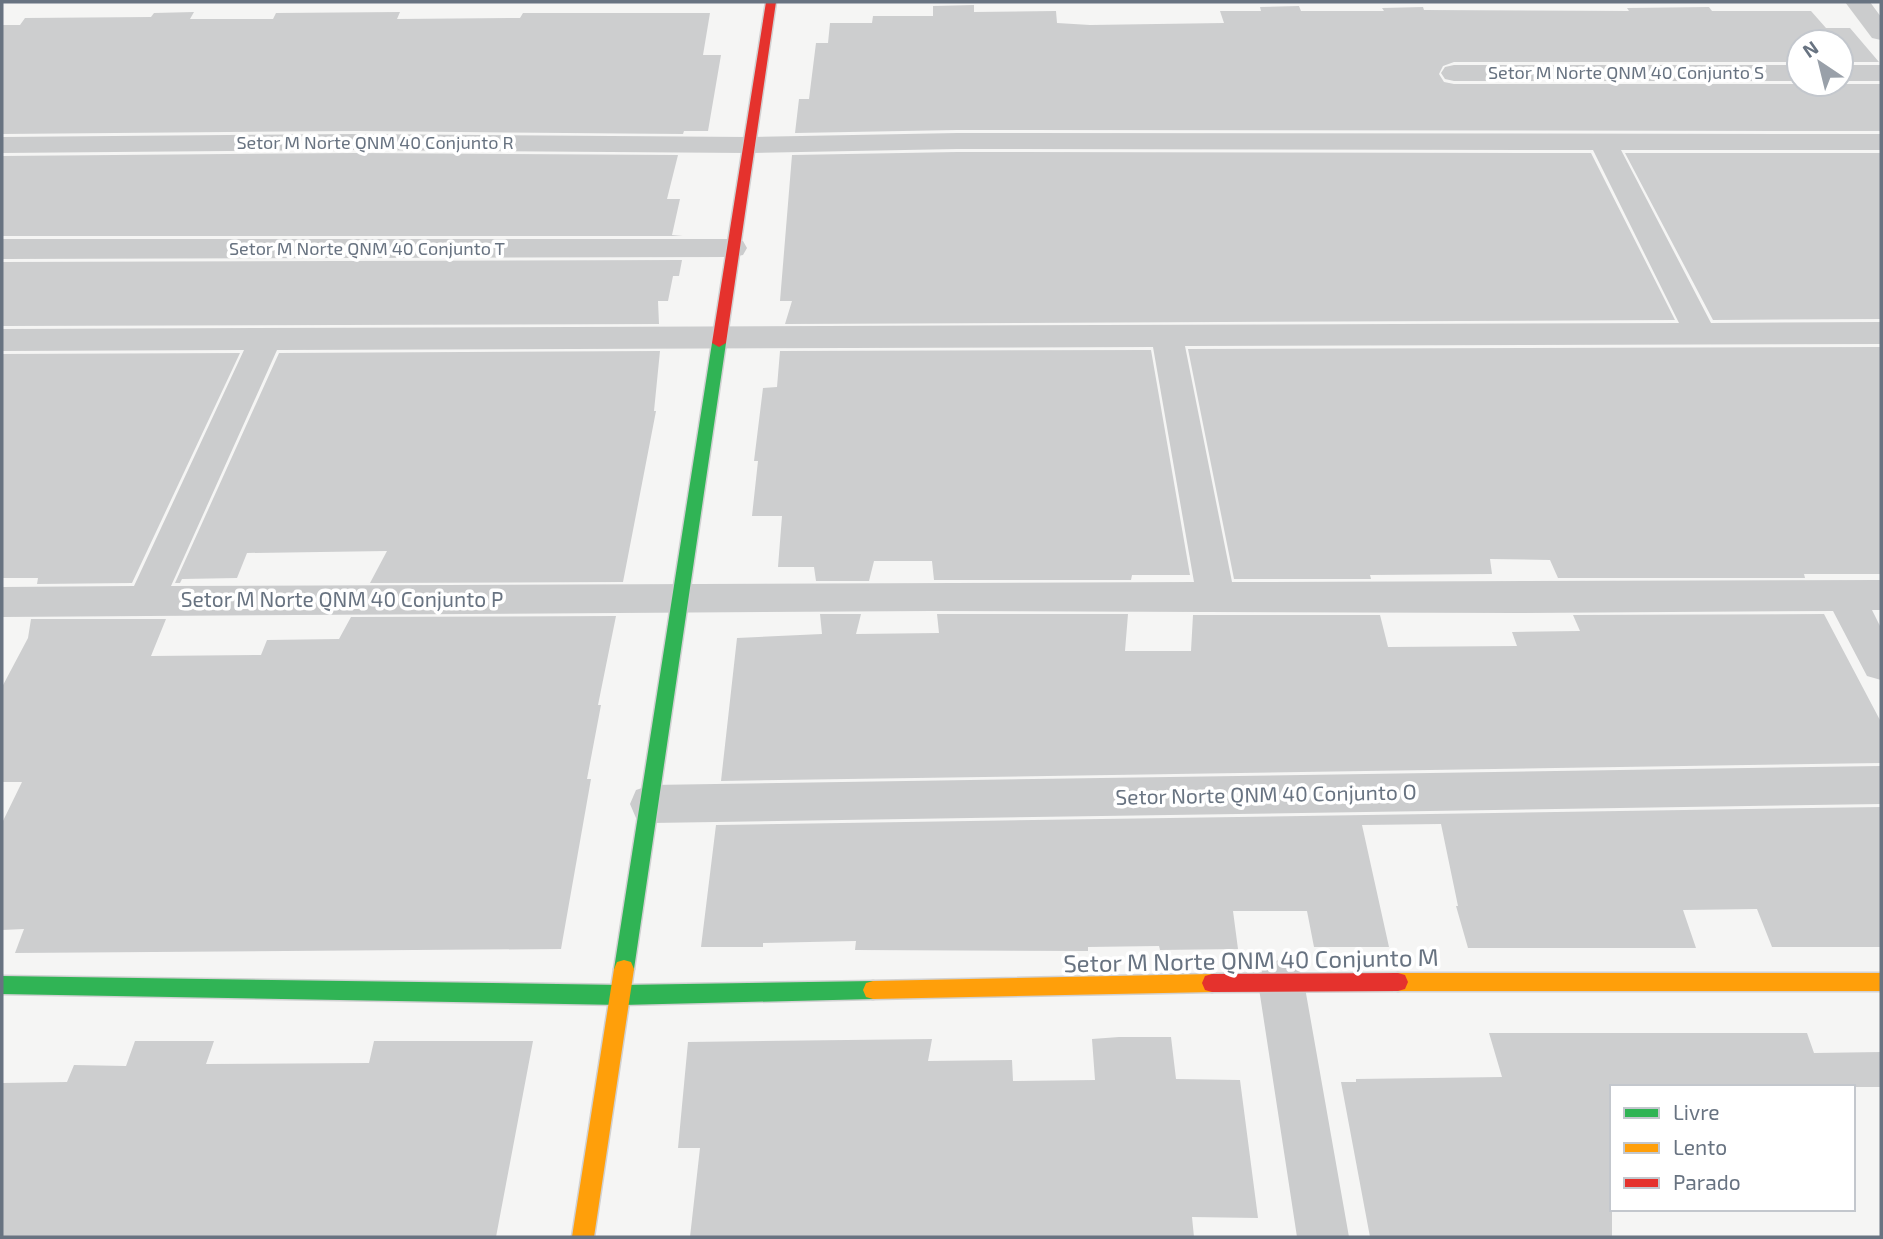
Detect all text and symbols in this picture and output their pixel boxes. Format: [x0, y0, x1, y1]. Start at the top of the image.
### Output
north arrow [1785, 28, 1855, 98]
text: N [1798, 35, 1822, 62]
street label: Setor M Norte QNM 40 Conjunto S [1488, 61, 1764, 83]
street label: Setor M Norte QNM 40 Conjunto R [236, 131, 514, 153]
street label: Setor M Norte QNM 40 Conjunto T [229, 237, 506, 259]
street label: Setor M Norte QNM 40 Conjunto P [181, 586, 503, 612]
street label: Setor Norte QNM 40 Conjunto O [1115, 778, 1417, 810]
street label: Setor M Norte QNM 40 Conjunto M [1063, 942, 1439, 977]
legend [1610, 1085, 1855, 1211]
text: Livre [1673, 1099, 1720, 1124]
text: Lento [1673, 1134, 1727, 1159]
text: Parado [1673, 1169, 1741, 1194]

